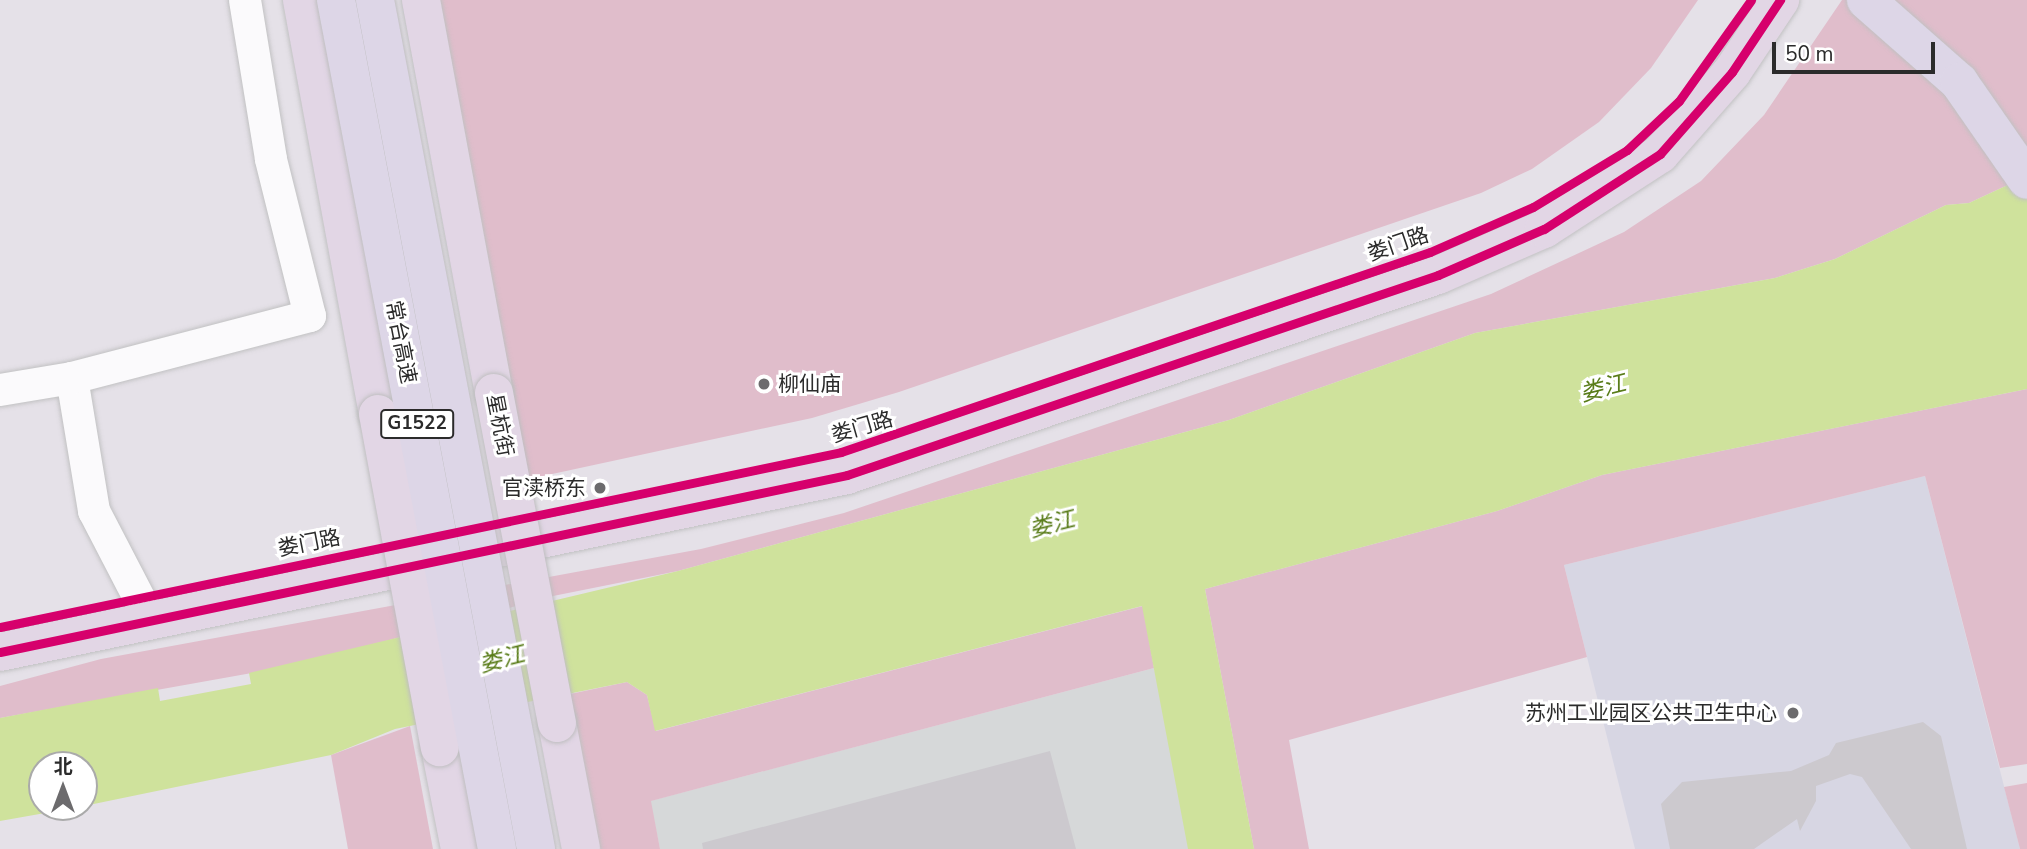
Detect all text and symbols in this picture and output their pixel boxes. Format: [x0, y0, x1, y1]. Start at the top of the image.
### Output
scale bar [1775, 28, 1938, 72]
text: 50 m [1785, 40, 1834, 68]
street label: 娄门路 [1364, 222, 1432, 266]
street label: 常台高速 [381, 298, 421, 386]
water label: 娄江 [1577, 370, 1629, 408]
place label: 柳仙庙 [778, 371, 841, 397]
marker: 柳仙庙 [756, 376, 772, 392]
street label: 星杭街 [482, 392, 518, 458]
street label: 娄门路 [828, 406, 896, 448]
road number: G1522 [378, 408, 456, 440]
place label: 官渎桥东 [502, 475, 586, 501]
marker: 官渎桥东 [592, 480, 608, 496]
water label: 娄江 [1026, 506, 1078, 544]
street label: 娄门路 [276, 525, 342, 561]
water label: 娄江 [476, 641, 528, 679]
place label: 苏州工业园区公共卫生中心 [1525, 700, 1777, 726]
marker: 苏州工业园区公共卫生中心 [1783, 703, 1803, 723]
north arrow [28, 751, 98, 821]
text: 北 [53, 754, 73, 780]

